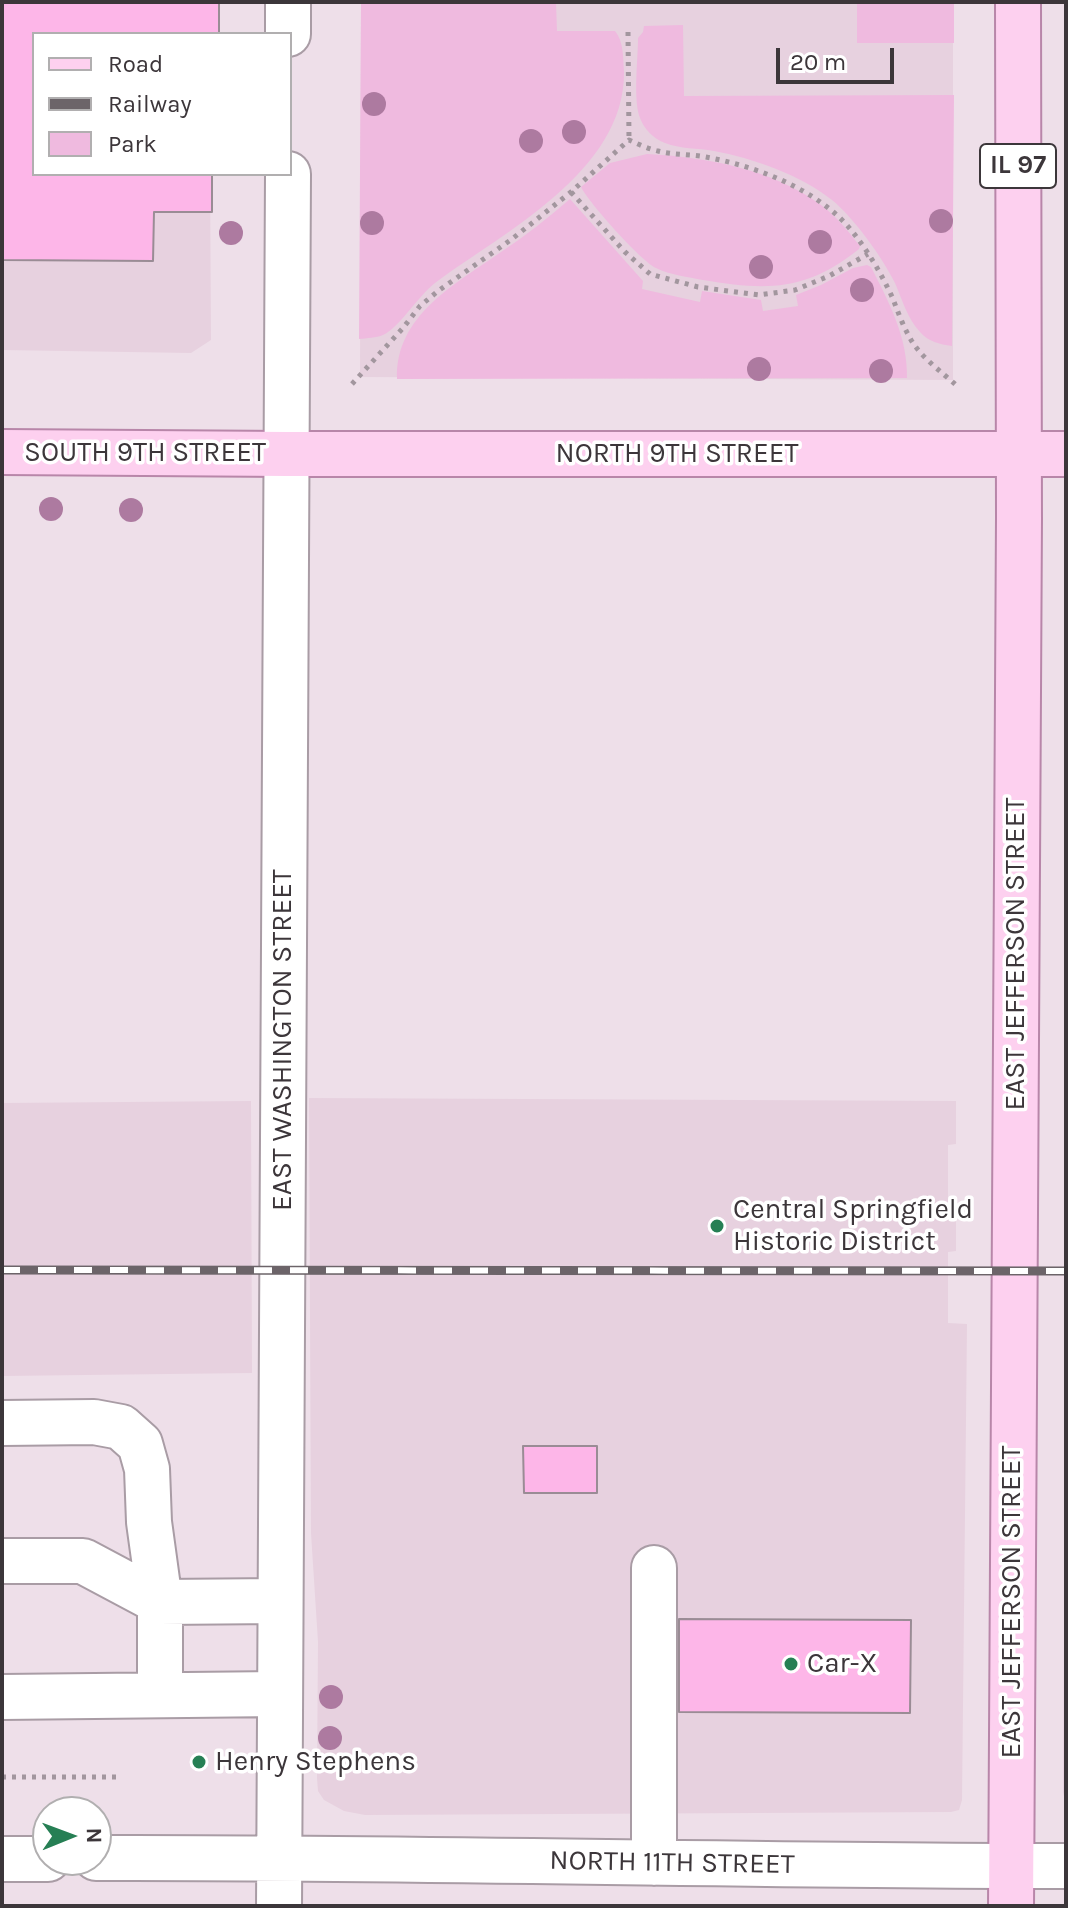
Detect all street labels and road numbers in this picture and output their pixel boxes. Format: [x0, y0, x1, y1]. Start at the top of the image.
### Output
road number: IL 97 [980, 144, 1056, 188]
street label: SOUTH 9TH STREET [24, 436, 266, 470]
street label: NORTH 9TH STREET [556, 437, 798, 471]
street label: EAST JEFFERSON STREET [999, 797, 1033, 1111]
street label: EAST WASHINGTON STREET [266, 869, 300, 1211]
street label: EAST JEFFERSON STREET [995, 1445, 1029, 1759]
street label: NORTH 11TH STREET [549, 1844, 795, 1882]

